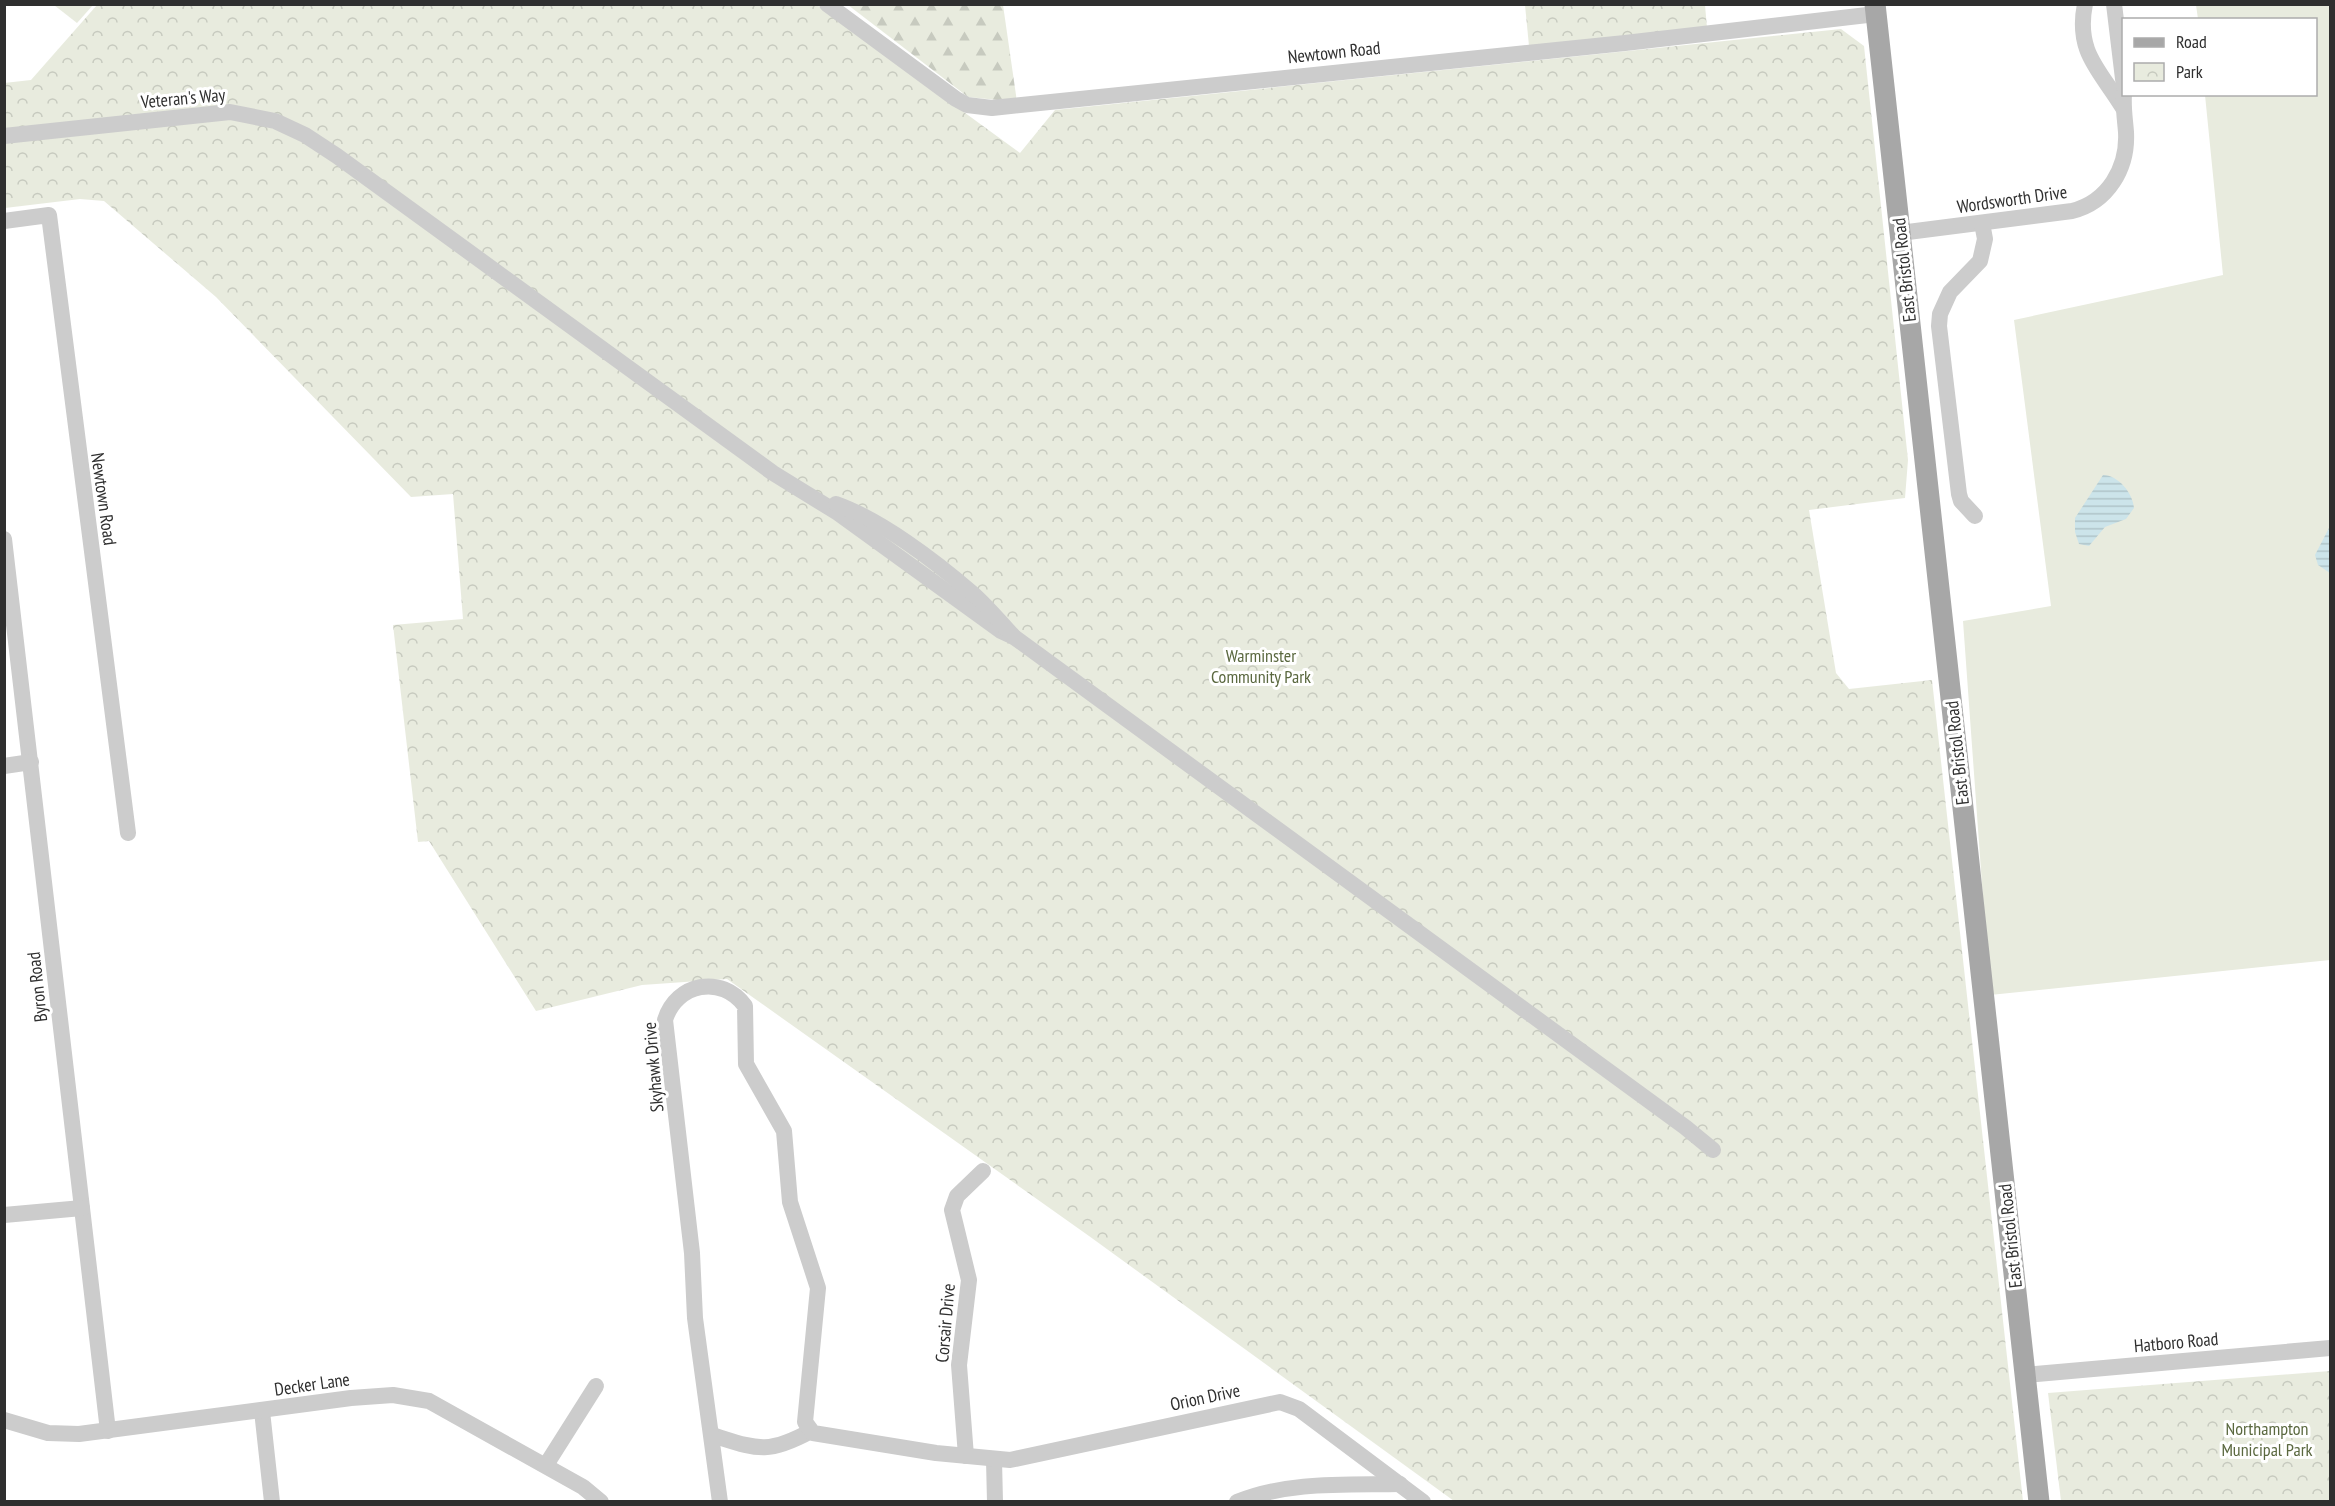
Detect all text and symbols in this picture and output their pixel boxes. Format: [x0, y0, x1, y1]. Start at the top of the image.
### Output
legend [2122, 18, 2317, 96]
text: Road [2176, 30, 2207, 53]
street label: Newtown Road [1287, 36, 1381, 68]
text: Park [2176, 60, 2203, 83]
street label: Veteran's Way [139, 83, 226, 113]
street label: Wordsworth Drive [1955, 180, 2069, 218]
street label: East Bristol Road [1887, 217, 1921, 323]
street label: Newtown Road [86, 451, 122, 547]
park label: Warminster Community Park [1211, 644, 1311, 688]
street label: East Bristol Road [1940, 700, 1974, 806]
street label: Byron Road [22, 951, 52, 1023]
street label: Skyhawk Drive [638, 1021, 668, 1113]
street label: East Bristol Road [1993, 1183, 2027, 1289]
street label: Corsair Drive [930, 1283, 960, 1363]
street label: Hatboro Road [2133, 1327, 2219, 1357]
street label: Decker Lane [273, 1367, 351, 1401]
street label: Orion Drive [1168, 1378, 1242, 1416]
park label: Northampton Municipal Park [2221, 1417, 2313, 1461]

